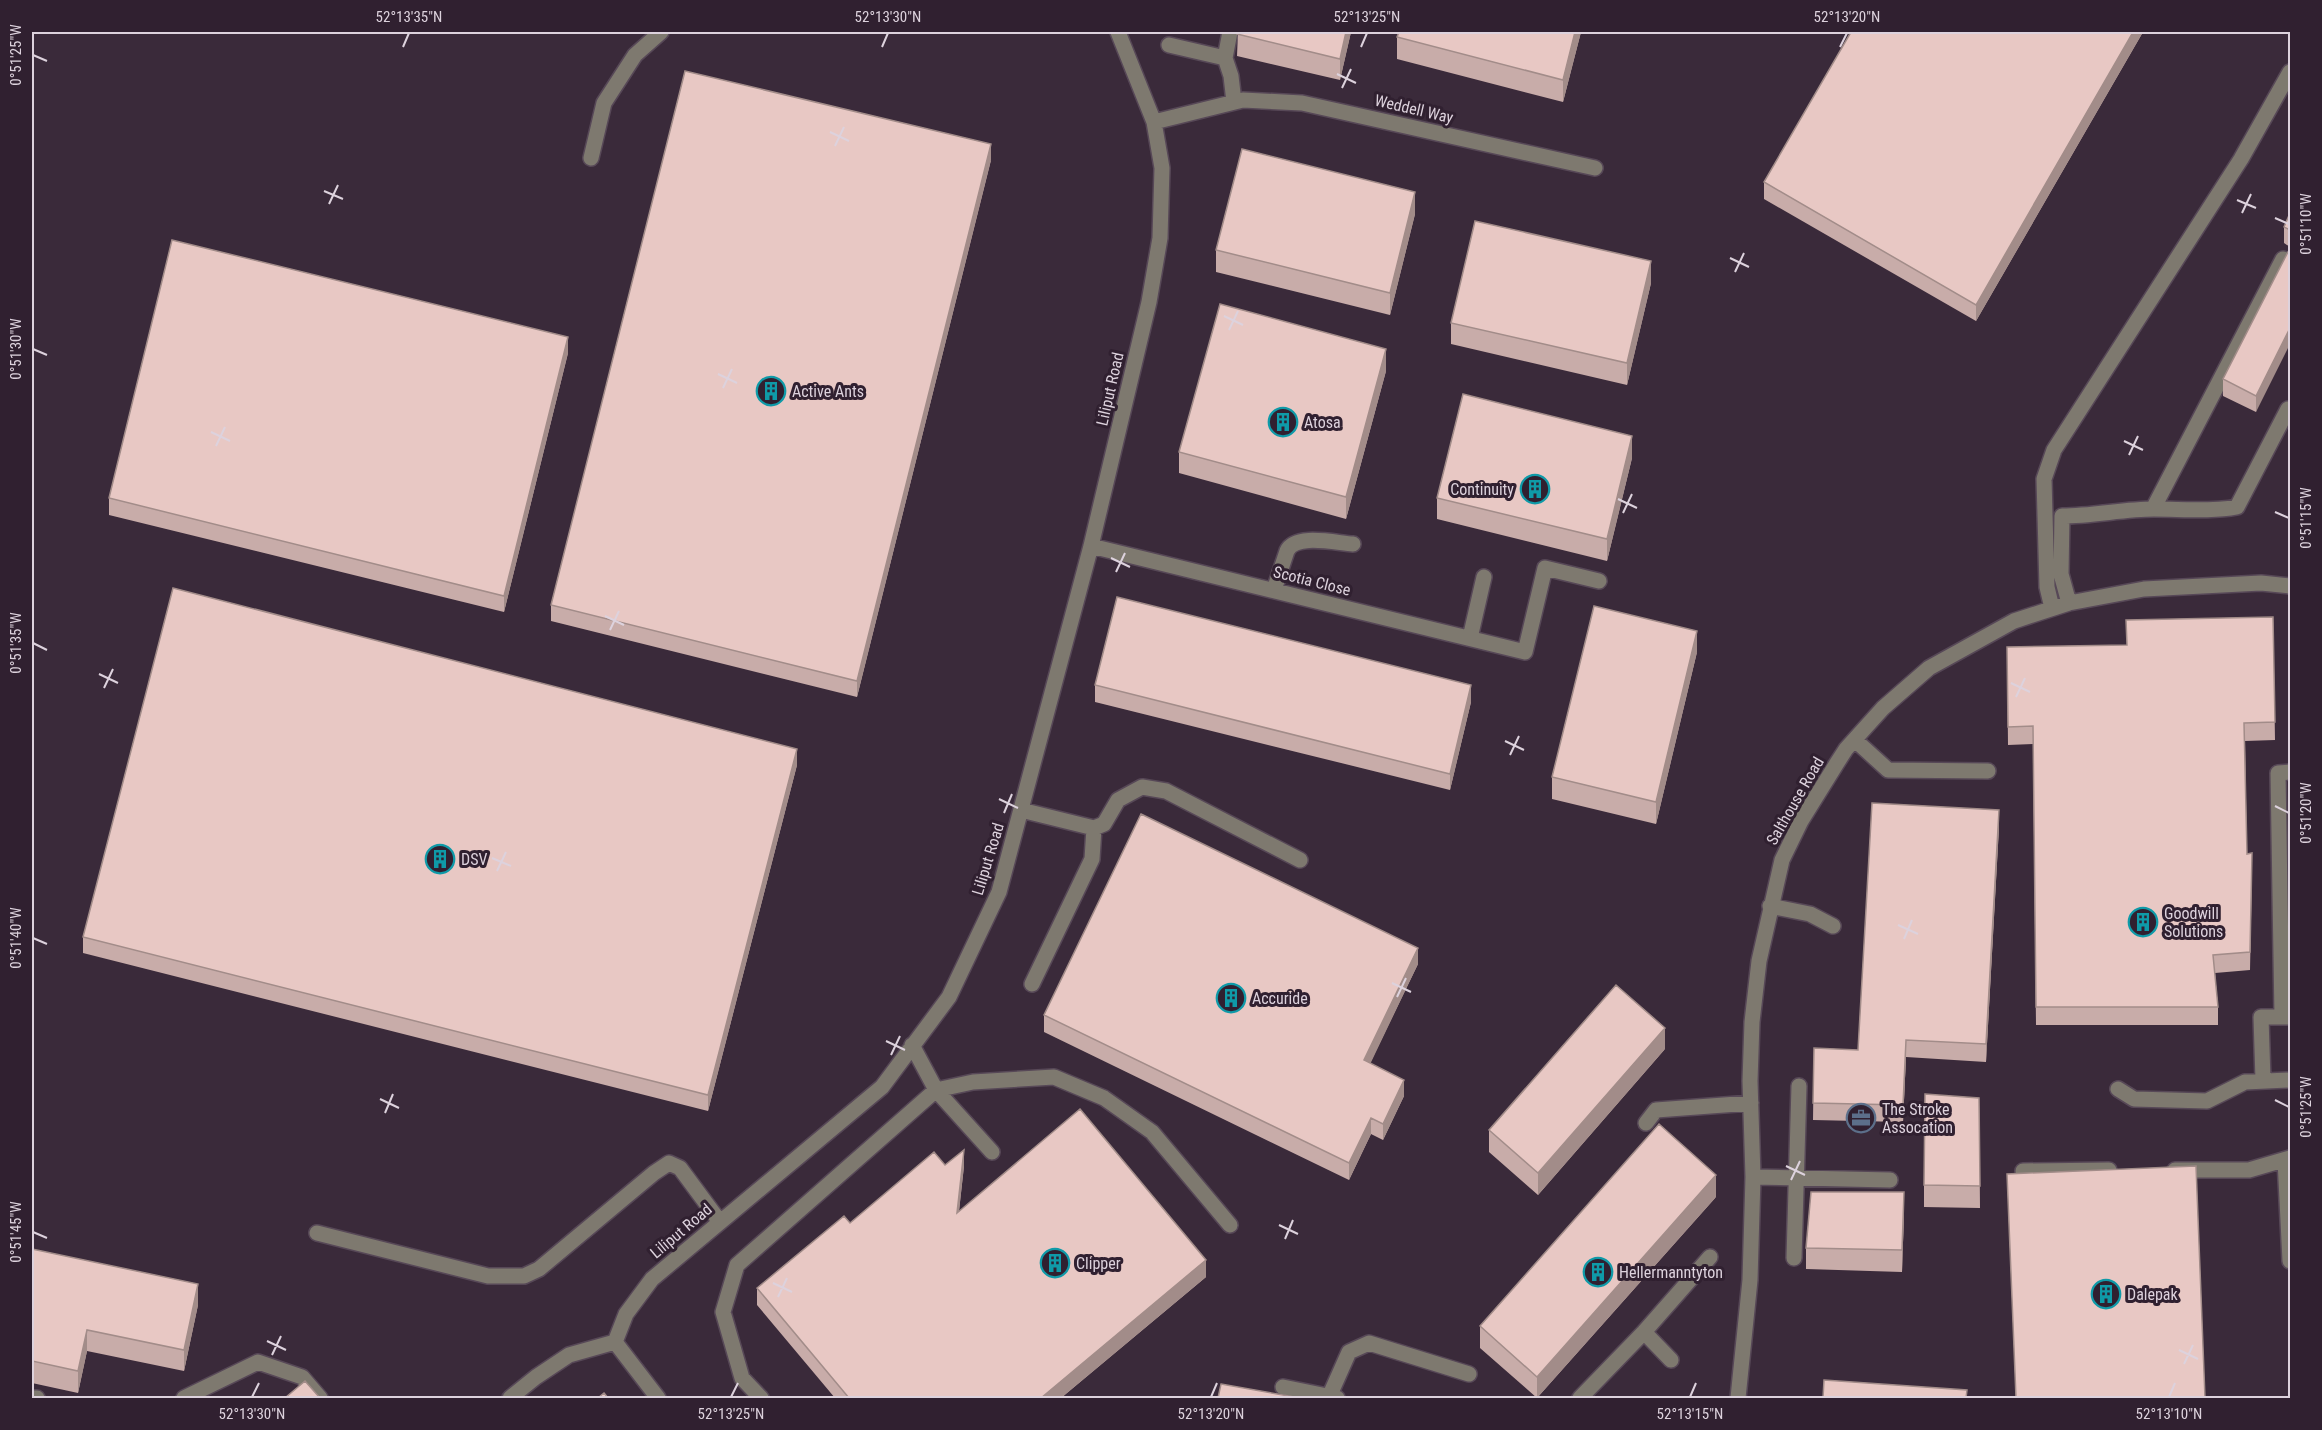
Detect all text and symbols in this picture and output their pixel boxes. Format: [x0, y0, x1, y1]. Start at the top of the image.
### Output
text: 52°13'35"N [376, 8, 442, 26]
text: 52°13'30"N [855, 8, 921, 26]
text: 52°13'25"N [1334, 8, 1400, 26]
text: 52°13'20"N [1814, 8, 1880, 26]
text: 0°51'25"W [7, 24, 25, 86]
street label: Weddell Way [1373, 91, 1455, 127]
text: 0°51'10"W [2297, 193, 2315, 255]
text: 0°51'30"W [7, 318, 25, 380]
street label: Liliput Road [1092, 350, 1128, 428]
building icon: Active Ants [755, 375, 787, 407]
place label: Active Ants [792, 382, 864, 401]
building icon: Atosa [1267, 406, 1299, 438]
place label: Atosa [1304, 413, 1341, 432]
building icon: Continuity [1519, 473, 1551, 505]
place label: Continuity [1450, 480, 1514, 499]
text: 0°51'15"W [2297, 487, 2315, 549]
street label: Scotia Close [1271, 562, 1353, 600]
text: 0°51'35"W [7, 612, 25, 674]
street label: Salthouse Road [1762, 754, 1828, 848]
text: 0°51'20"W [2297, 782, 2315, 844]
street label: Liliput Road [968, 820, 1008, 898]
building icon: DSV [424, 843, 456, 875]
place label: DSV [461, 850, 487, 869]
place label: Goodwill Solutions [2164, 904, 2223, 941]
building icon: Goodwill Solutions [2127, 906, 2159, 938]
text: 0°51'40"W [7, 907, 25, 969]
building icon: Accuride [1215, 982, 1247, 1014]
place label: Accuride [1252, 989, 1308, 1008]
text: 0°51'25"W [2297, 1076, 2315, 1138]
place label: The Stroke Assocation [1882, 1100, 1953, 1137]
office icon: The Stroke Assocation [1845, 1102, 1877, 1134]
street label: Liliput Road [646, 1200, 716, 1262]
text: 0°51'45"W [7, 1201, 25, 1263]
building icon: Clipper [1039, 1247, 1071, 1279]
place label: Clipper [1076, 1254, 1121, 1273]
building icon: Hellermanntyton [1582, 1256, 1614, 1288]
place label: Hellermanntyton [1619, 1263, 1723, 1282]
building icon: Dalepak [2090, 1278, 2122, 1310]
place label: Dalepak [2127, 1285, 2179, 1304]
text: 52°13'30"N [219, 1405, 285, 1423]
text: 52°13'25"N [698, 1405, 764, 1423]
text: 52°13'20"N [1178, 1405, 1244, 1423]
text: 52°13'15"N [1657, 1405, 1723, 1423]
text: 52°13'10"N [2136, 1405, 2202, 1423]

